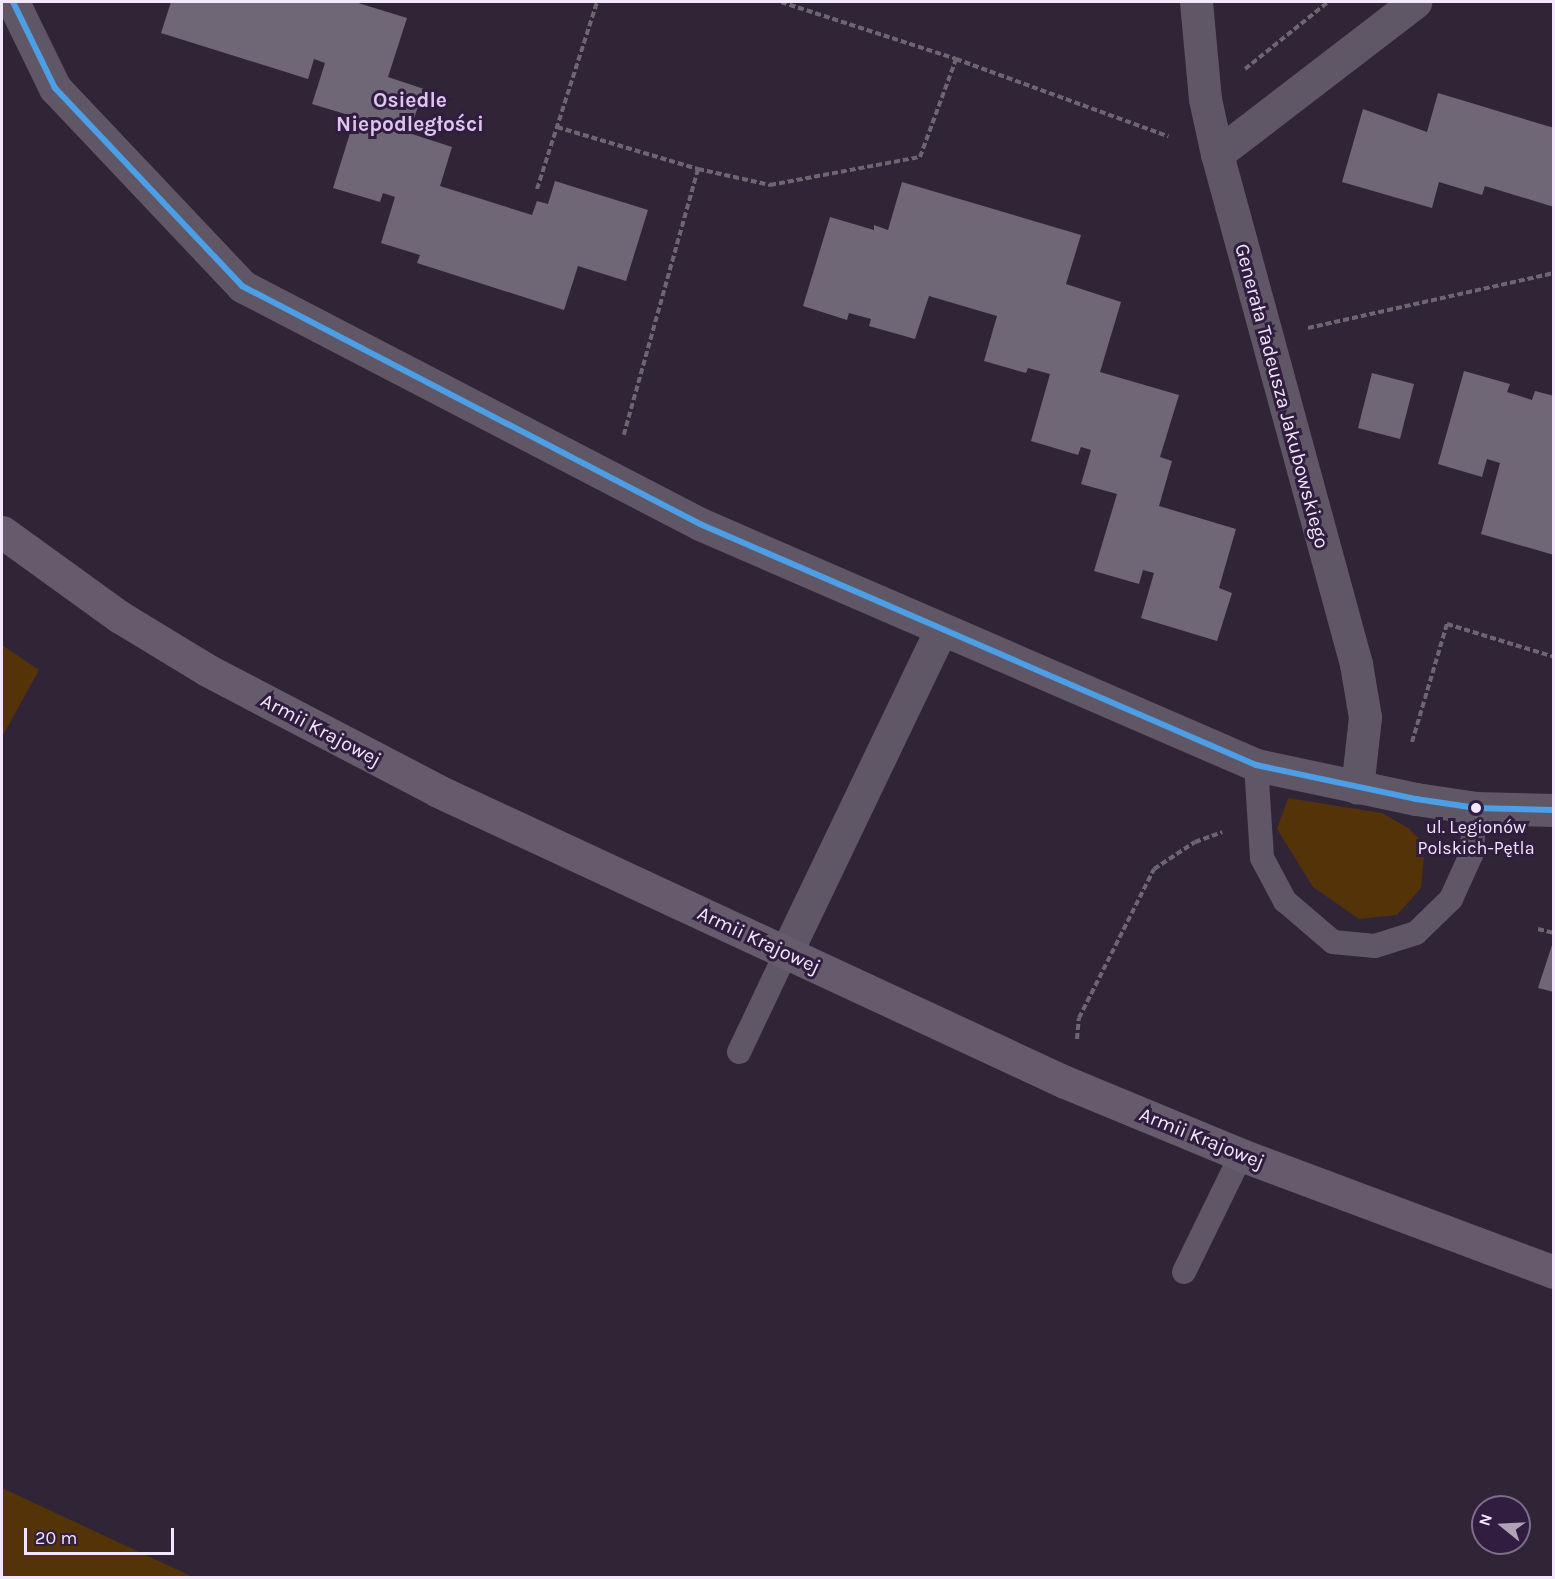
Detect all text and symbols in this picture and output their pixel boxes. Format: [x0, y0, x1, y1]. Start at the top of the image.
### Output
district label: Osiedle Niepodległości [336, 87, 484, 137]
street label: Generała Tadeusza Jakubowskiego [1230, 241, 1334, 551]
street label: Armii Krajowej [257, 688, 385, 772]
marker: ul. Legionów Polskich-Pętla [1470, 802, 1482, 814]
place label: ul. Legionów Polskich-Pętla [1417, 817, 1535, 860]
street label: Armii Krajowej [694, 901, 824, 979]
street label: Armii Krajowej [1136, 1102, 1268, 1174]
north arrow [1471, 1495, 1531, 1555]
text: N [1474, 1512, 1496, 1528]
scale bar [27, 1516, 177, 1554]
text: 20 m [35, 1527, 77, 1549]

